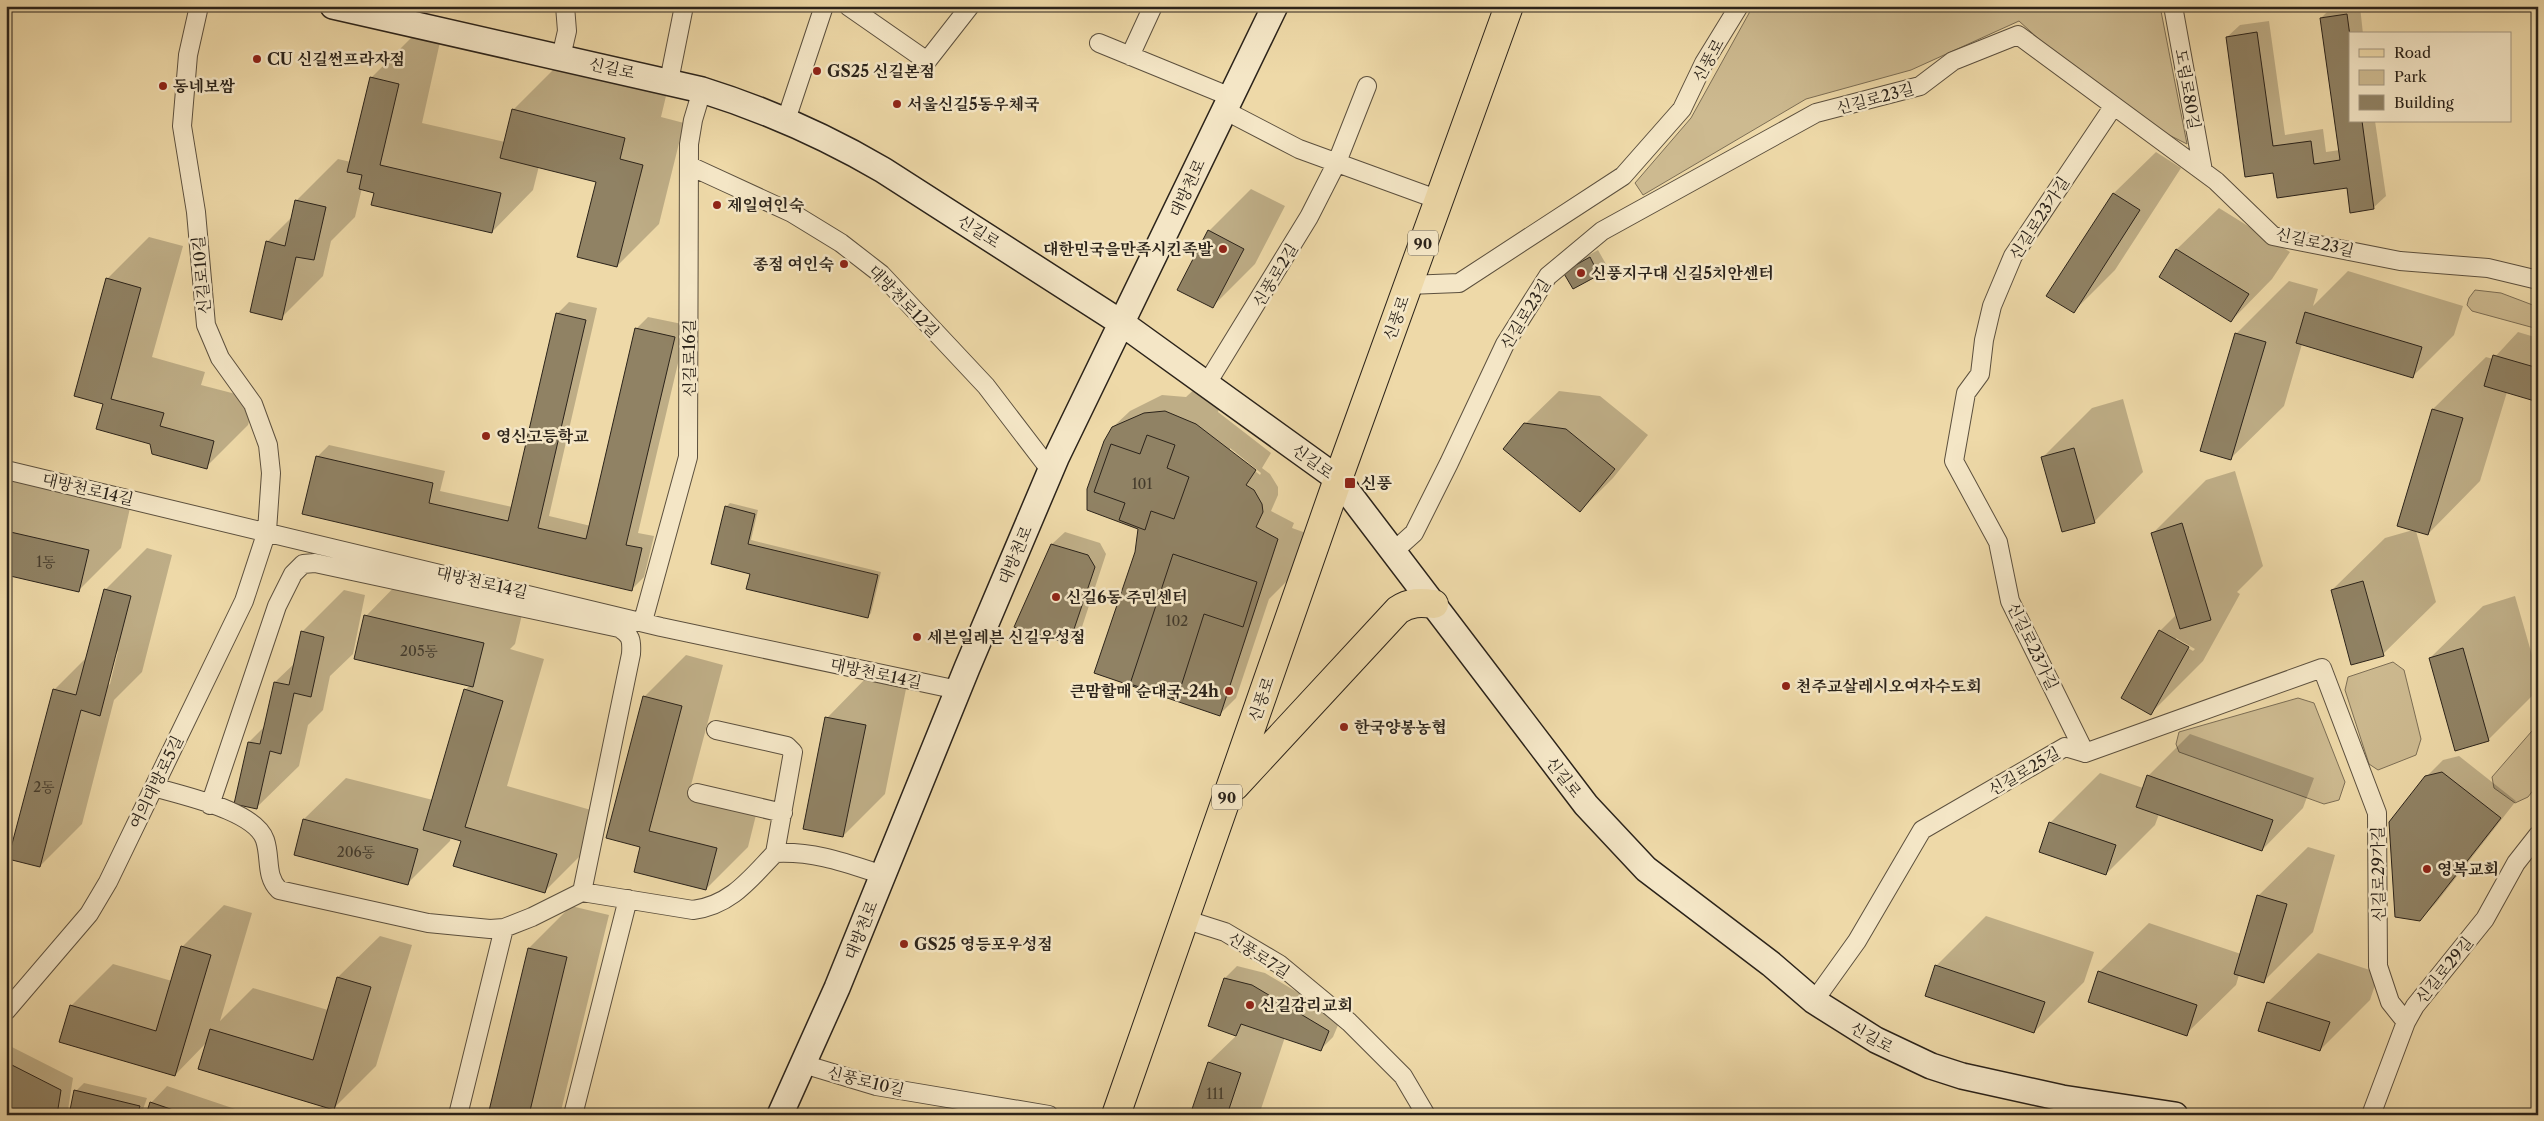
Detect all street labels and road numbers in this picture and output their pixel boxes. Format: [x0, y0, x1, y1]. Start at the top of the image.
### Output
street label: 신풍로 [1688, 34, 1728, 85]
street label: 도림로80길 [2171, 47, 2205, 131]
street label: 신길로 [587, 53, 637, 83]
street label: 신길로23길 [1834, 78, 1916, 118]
street label: 대방천로 [1165, 155, 1209, 220]
street label: 신길로23가길 [2005, 173, 2073, 263]
street label: 신길로 [954, 210, 1004, 252]
street label: 신길로23길 [2274, 223, 2356, 261]
road number: 90 [1408, 230, 1438, 256]
street label: 신길로10길 [188, 235, 214, 315]
street label: 신풍로2길 [1248, 239, 1302, 311]
street label: 대방천로12길 [864, 261, 944, 341]
street label: 신길로23길 [1495, 275, 1555, 353]
street label: 신풍로 [1379, 292, 1414, 343]
street label: 신길로16길 [679, 319, 699, 397]
street label: 신길로 [1288, 439, 1338, 483]
street label: 대방천로14길 [40, 469, 136, 509]
street label: 대방천로 [994, 522, 1036, 587]
street label: 대방천로14길 [434, 562, 530, 602]
street label: 신길로23가길 [2003, 599, 2063, 693]
street label: 대방천로14길 [828, 654, 924, 692]
street label: 신풍로 [1244, 673, 1278, 724]
street label: 여의대방로5길 [125, 732, 187, 832]
street label: 신길로25길 [1984, 742, 2064, 800]
street label: 신길로 [1542, 753, 1586, 802]
road number: 90 [1212, 784, 1242, 810]
street label: 신길로29가길 [2367, 826, 2389, 922]
street label: 대방천로 [840, 897, 882, 962]
street label: 신풍로7길 [1224, 928, 1294, 982]
street label: 신길로29길 [2411, 932, 2477, 1008]
street label: 신길로 [1847, 1017, 1898, 1057]
street label: 신풍로10길 [825, 1062, 907, 1100]

